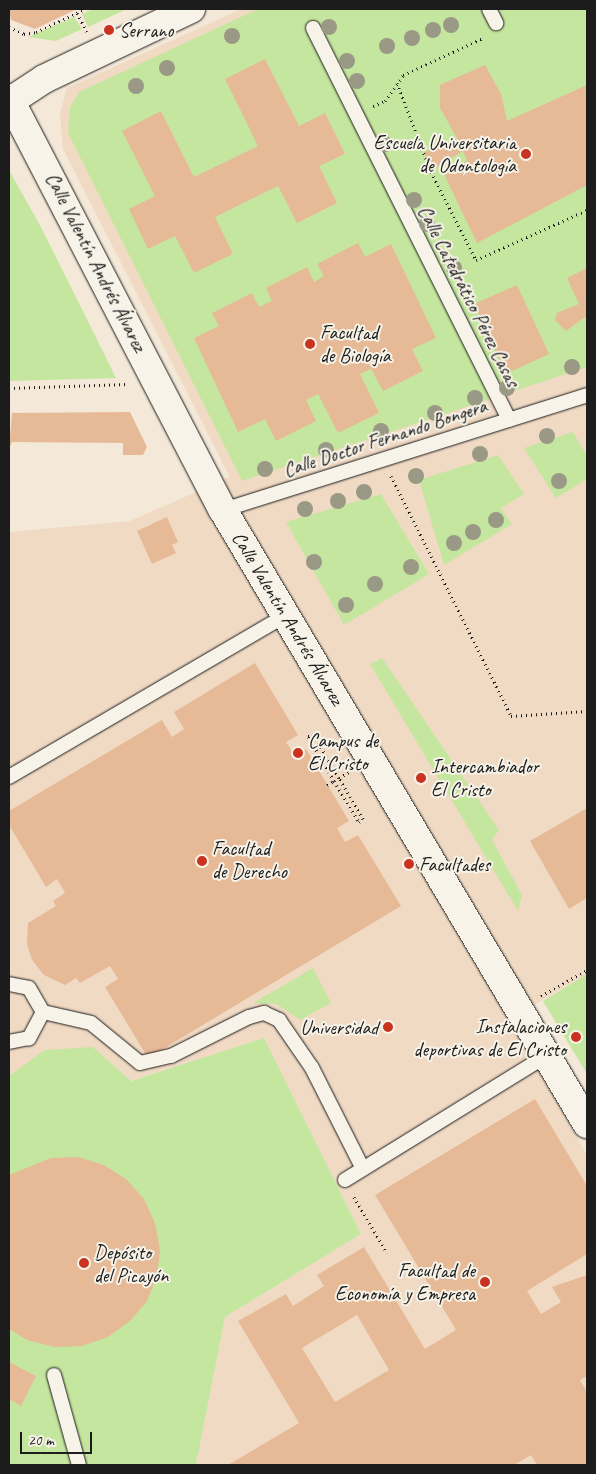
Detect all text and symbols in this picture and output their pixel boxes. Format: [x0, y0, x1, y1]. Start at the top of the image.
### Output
place label: Serrano [119, 18, 173, 42]
marker: Serrano [103, 24, 115, 36]
place label: Escuela Universitaria de Odontología [374, 130, 516, 177]
marker: Escuela Universitaria de Odontología [520, 148, 532, 160]
street label: Calle Valentín Andrés Álvarez [40, 168, 152, 356]
street label: Calle Catedrático Pérez Casas [413, 201, 525, 391]
place label: Facultad de Biología [320, 320, 391, 367]
marker: Facultad de Biología [304, 338, 316, 350]
street label: Calle Doctor Fernando Bongera [281, 394, 489, 482]
street label: Calle Valentín Andrés Álvarez [227, 527, 349, 709]
place label: Campus de El Cristo [308, 729, 378, 776]
marker: Campus de El Cristo [292, 747, 304, 759]
place label: Intercambiador El Cristo [431, 754, 539, 801]
marker: Intercambiador El Cristo [415, 772, 427, 784]
place label: Facultad de Derecho [212, 837, 286, 884]
place label: Facultades [419, 852, 490, 876]
marker: Facultad de Derecho [196, 855, 208, 867]
marker: Facultades [403, 858, 415, 870]
place label: Instalaciones deportivas de El Cristo [413, 1014, 566, 1061]
place label: Universidad [300, 1015, 378, 1039]
marker: Universidad [382, 1021, 394, 1033]
marker: Instalaciones deportivas de El Cristo [570, 1031, 582, 1043]
place label: Depósito del Picayón [94, 1240, 168, 1287]
marker: Depósito del Picayón [78, 1257, 90, 1269]
place label: Facultad de Economía y Empresa [336, 1258, 475, 1305]
marker: Facultad de Economía y Empresa [479, 1276, 491, 1288]
scale bar [22, 1422, 95, 1454]
text: 20 m [28, 1431, 54, 1450]

